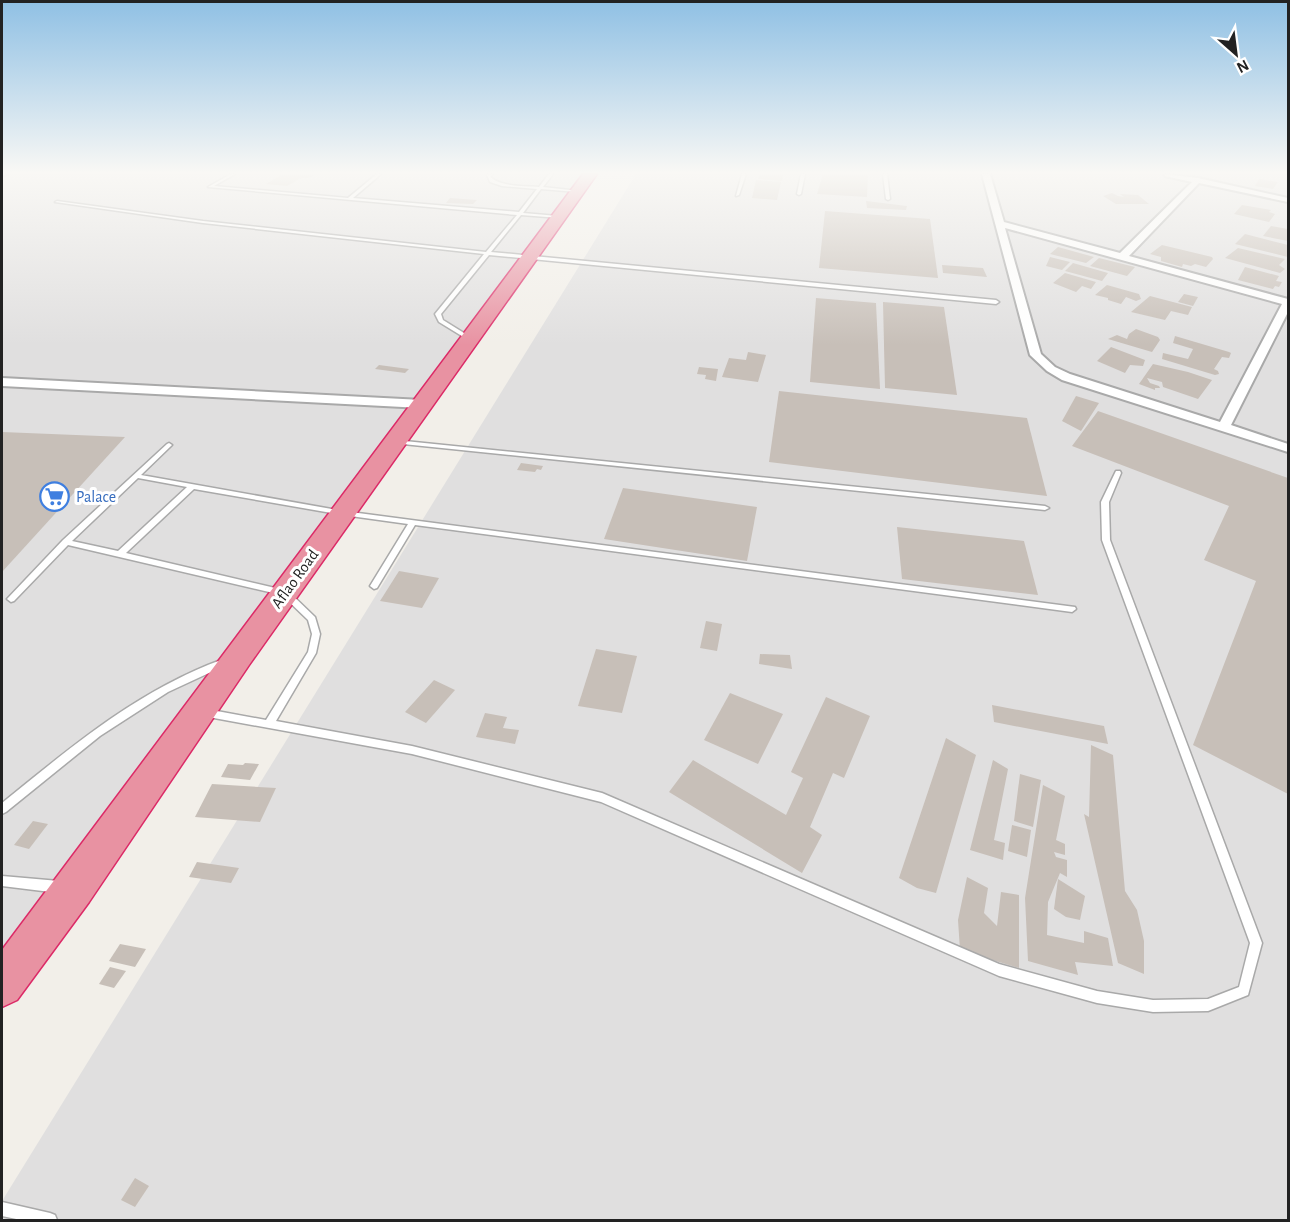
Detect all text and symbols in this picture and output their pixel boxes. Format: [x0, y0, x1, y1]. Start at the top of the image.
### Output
north arrow [1206, 24, 1266, 84]
text: N [1234, 57, 1251, 76]
supermarket icon: Palace [39, 481, 71, 513]
place label: Palace [76, 489, 116, 505]
street label: Aflao Road [269, 547, 321, 611]

